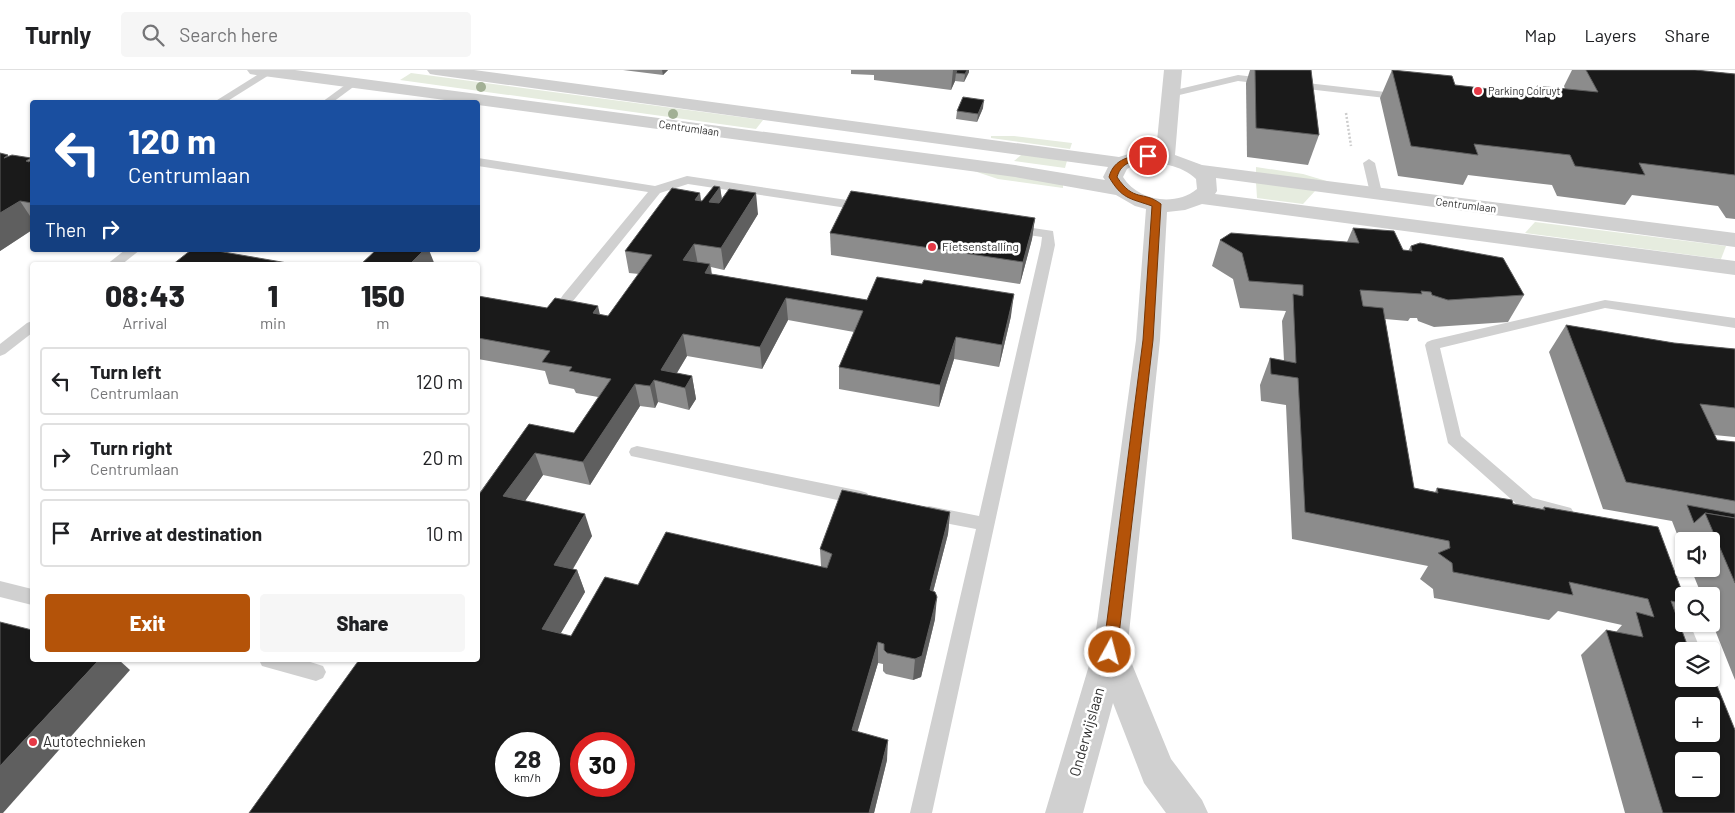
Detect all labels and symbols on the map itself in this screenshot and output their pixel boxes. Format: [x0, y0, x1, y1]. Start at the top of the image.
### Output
place label: Parking Colruyt [1488, 84, 1561, 97]
marker: Parking Colruyt [1472, 85, 1484, 97]
street label: Centrumlaan [658, 117, 720, 138]
pin [1127, 135, 1169, 177]
street label: Centrumlaan [1435, 194, 1497, 215]
place label: Fietsenstalling [942, 239, 1019, 253]
marker: Fietsenstalling [926, 241, 938, 253]
position arrow [1083, 625, 1135, 677]
street label: Onderwijslaan [1065, 685, 1107, 778]
place label: Autotechnieken [43, 732, 146, 750]
speed limit sign: 30 [570, 732, 635, 797]
marker: Autotechnieken [27, 736, 39, 748]

